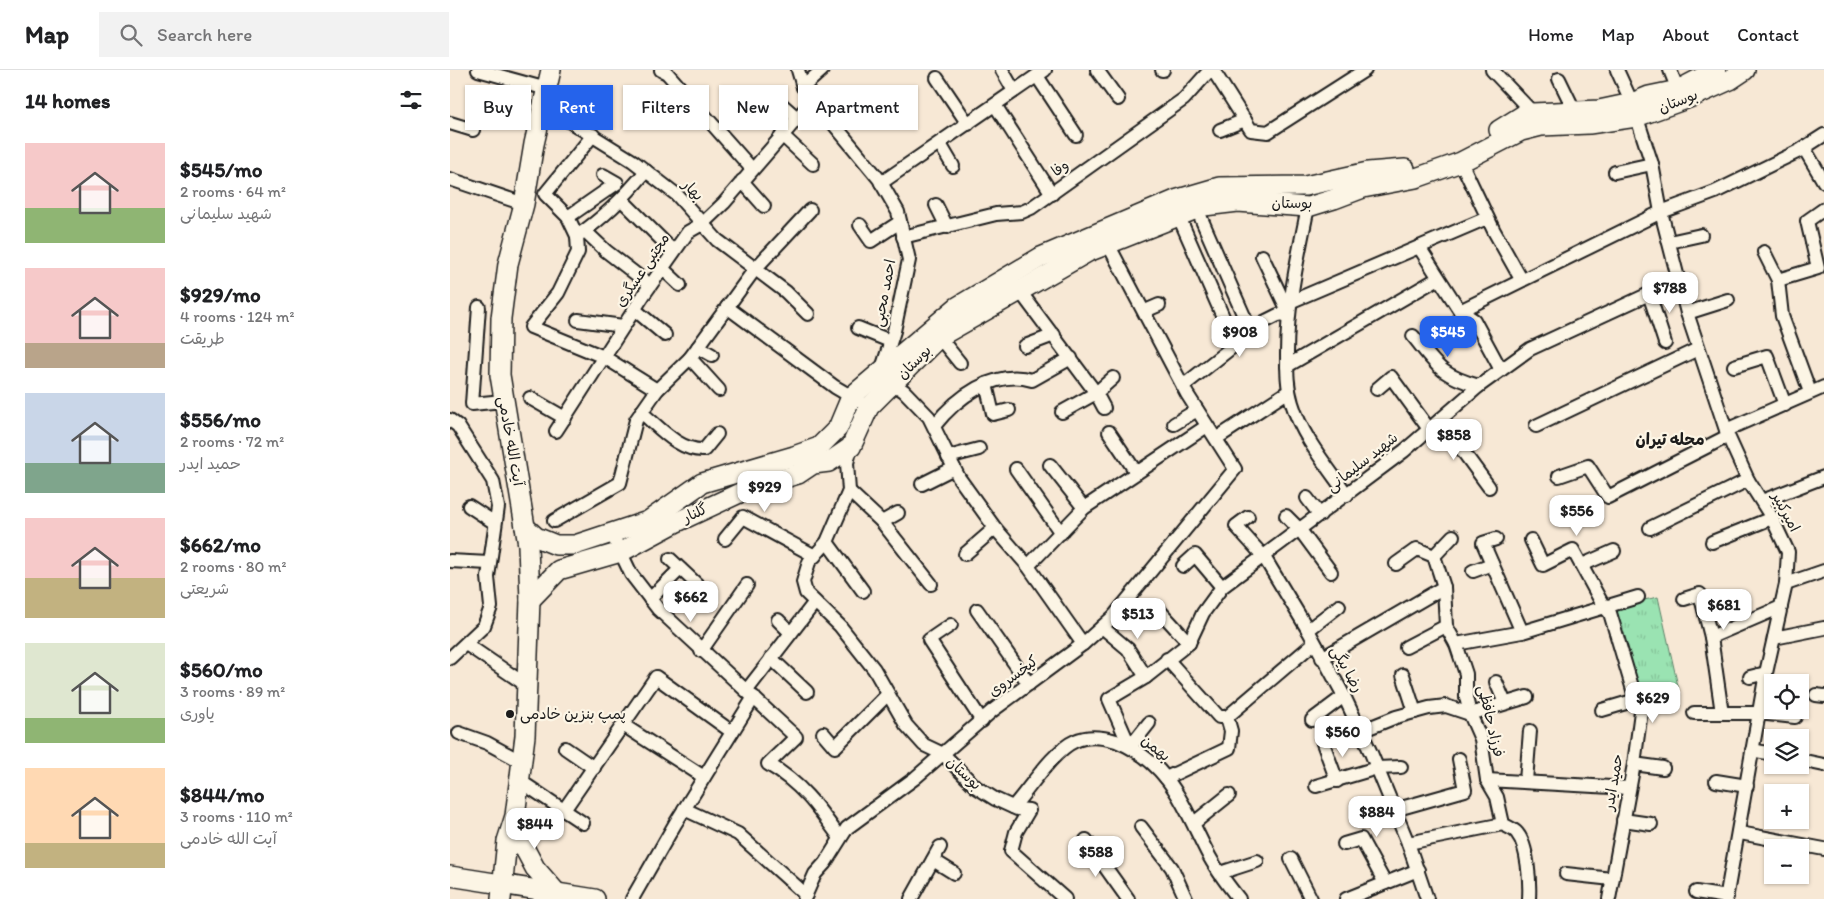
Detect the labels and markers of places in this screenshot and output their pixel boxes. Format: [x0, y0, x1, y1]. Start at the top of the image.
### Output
pin: $788 [1640, 272, 1700, 314]
pin: $908 [1210, 316, 1270, 358]
pin: $545 [1418, 316, 1478, 358]
pin: $858 [1424, 418, 1484, 461]
pin: $929 [735, 470, 795, 513]
pin: $556 [1547, 494, 1607, 537]
pin: $662 [661, 580, 721, 623]
pin: $681 [1694, 588, 1754, 631]
pin: $513 [1108, 598, 1168, 640]
pin: $629 [1623, 682, 1683, 724]
place label: پمپ بنزین خادمی [520, 705, 626, 724]
marker: پمپ بنزین خادمی [504, 708, 516, 720]
pin: $560 [1313, 716, 1373, 758]
pin: $884 [1347, 796, 1407, 838]
pin: $844 [505, 808, 565, 850]
pin: $588 [1066, 836, 1126, 878]

